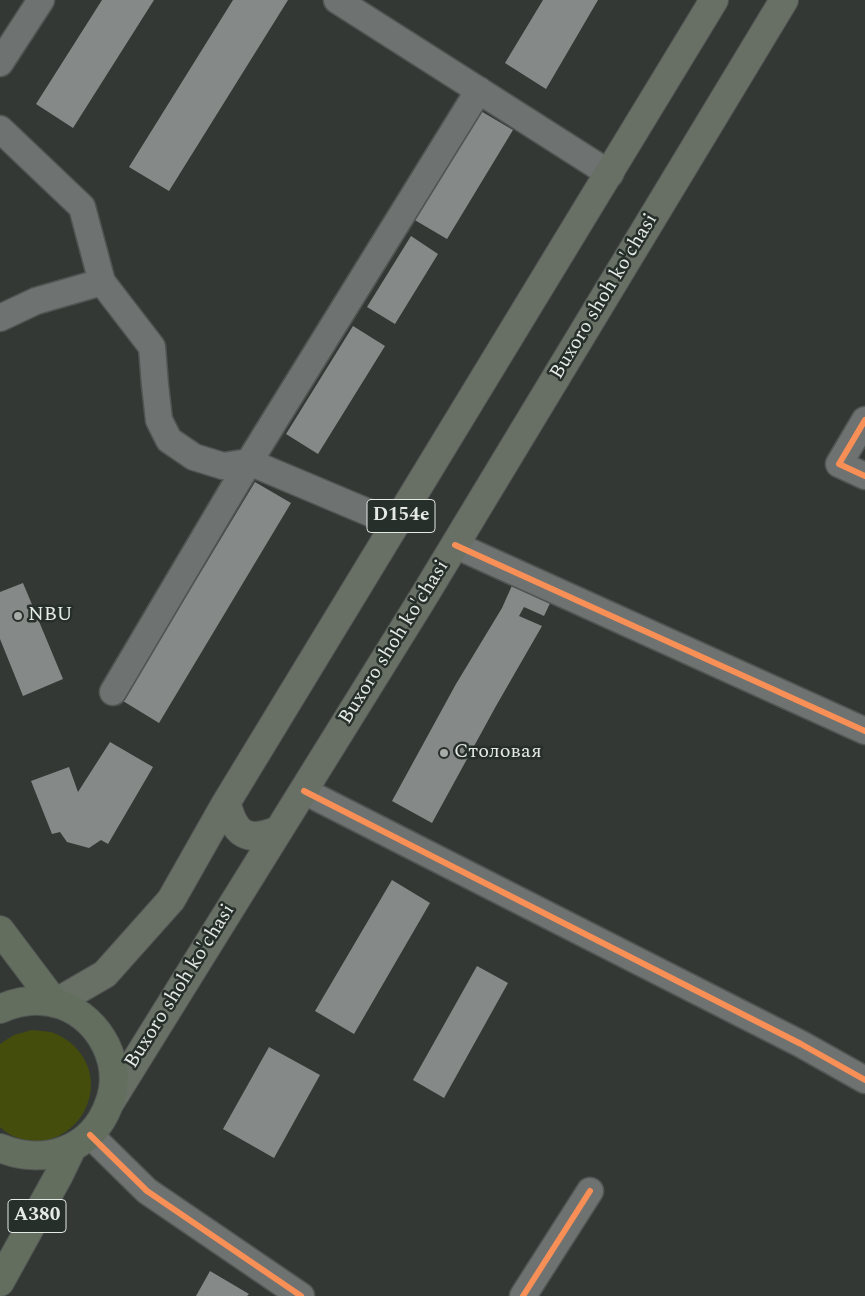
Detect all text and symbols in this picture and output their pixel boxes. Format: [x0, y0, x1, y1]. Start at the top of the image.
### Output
street label: Buxoro shoh ko'chasi [546, 210, 664, 384]
road number: D154e [367, 500, 435, 532]
street label: Buxoro shoh ko'chasi [335, 557, 455, 729]
place label: NBU [28, 604, 73, 628]
marker: NBU [12, 610, 24, 622]
place label: Столовая [454, 741, 542, 765]
marker: Столовая [438, 747, 450, 759]
street label: Buxoro shoh ko'chasi [121, 901, 241, 1073]
road number: A380 [8, 1200, 66, 1232]

